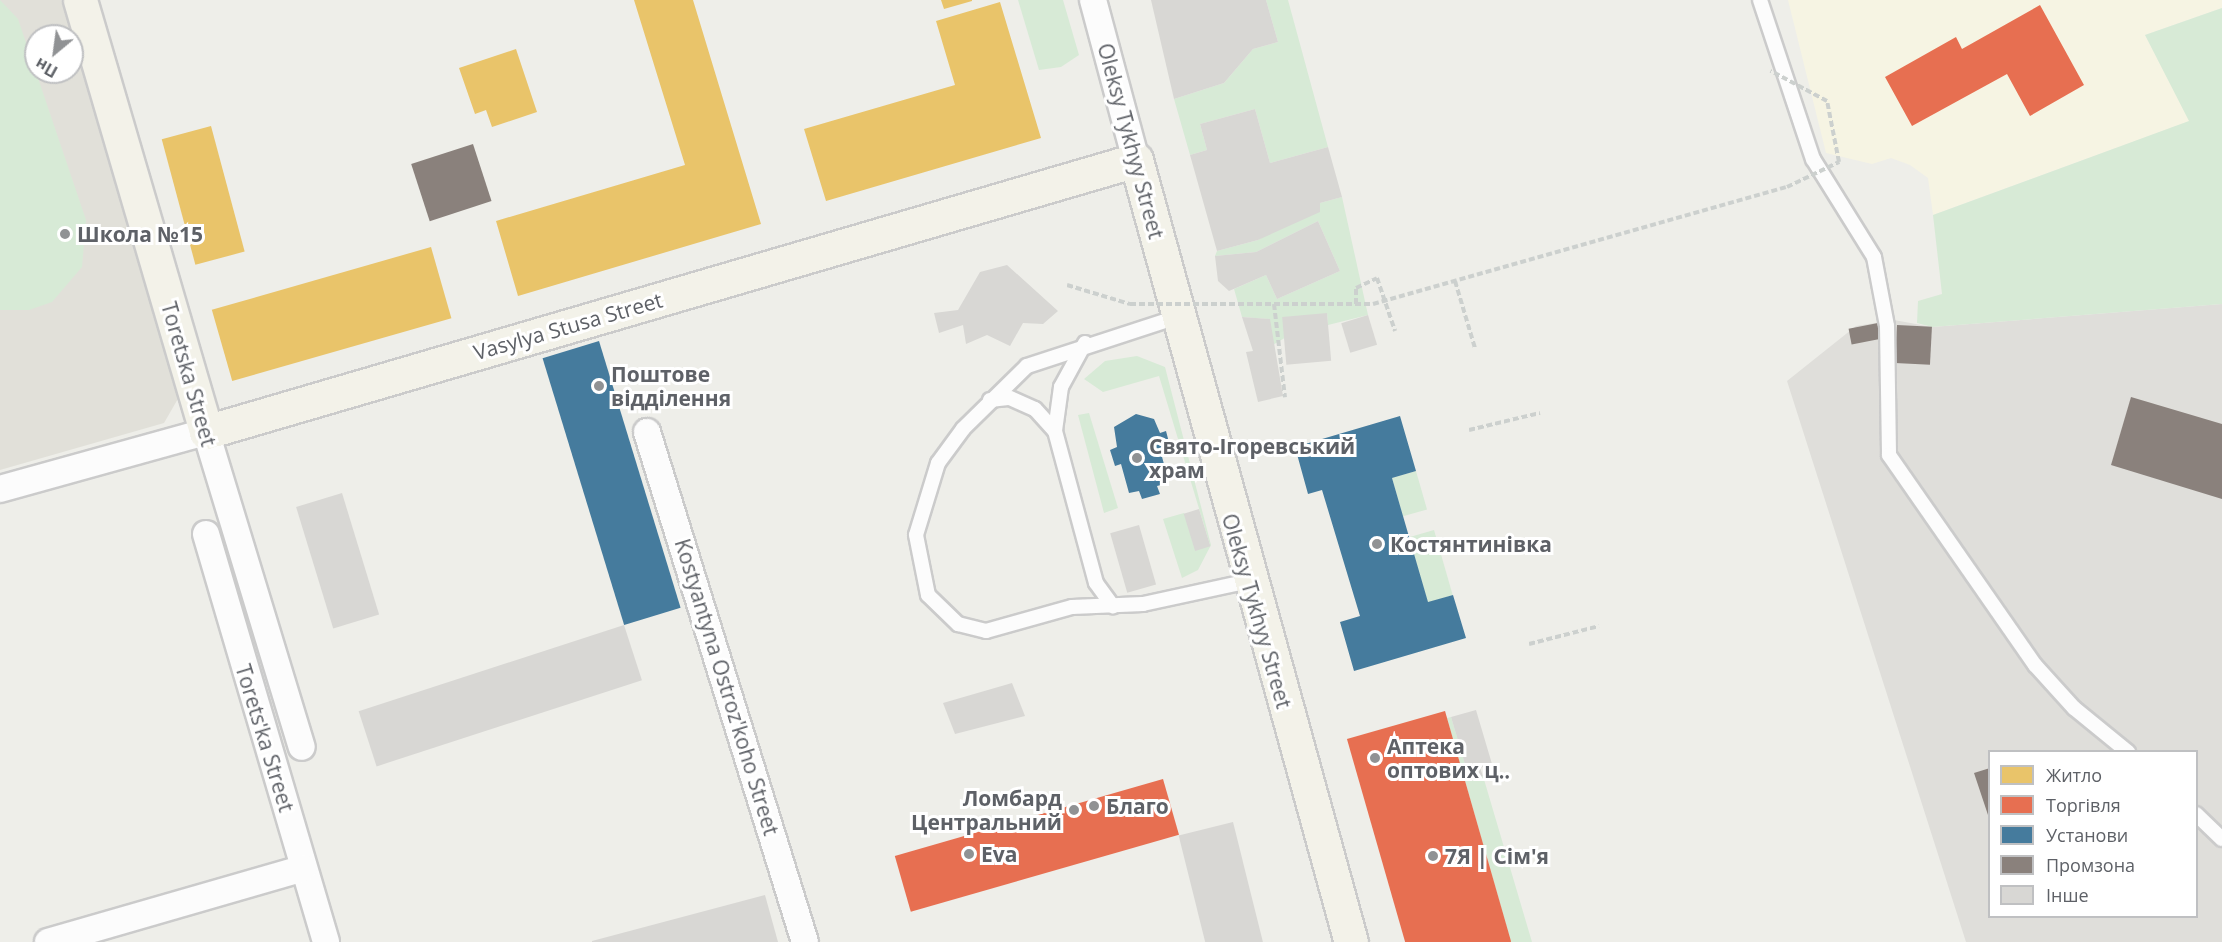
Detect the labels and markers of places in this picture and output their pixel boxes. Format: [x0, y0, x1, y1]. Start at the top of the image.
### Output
place label: Школа №15 [77, 221, 203, 247]
marker: Школа №15 [58, 227, 72, 241]
place label: Поштове відділення [611, 361, 731, 411]
marker: Поштове відділення [592, 379, 606, 393]
place label: Свято-Ігоревський храм [1149, 433, 1355, 483]
marker: Свято-Ігоревський храм [1130, 451, 1144, 465]
place label: Костянтинівка [1390, 531, 1552, 557]
marker: Костянтинівка [1368, 535, 1386, 553]
place label: Аптека оптових ц‥ [1387, 733, 1510, 783]
marker: Аптека оптових ц‥ [1368, 751, 1382, 765]
place label: Ломбард Центральний [911, 785, 1062, 835]
place label: Благо [1106, 793, 1169, 819]
marker: Благо [1087, 799, 1101, 813]
marker: Ломбард Центральний [1067, 803, 1081, 817]
place label: Eva [981, 841, 1017, 867]
place label: 7Я | Сім'я [1445, 843, 1549, 869]
marker: Eva [962, 847, 976, 861]
marker: 7Я | Сім'я [1426, 849, 1440, 863]

